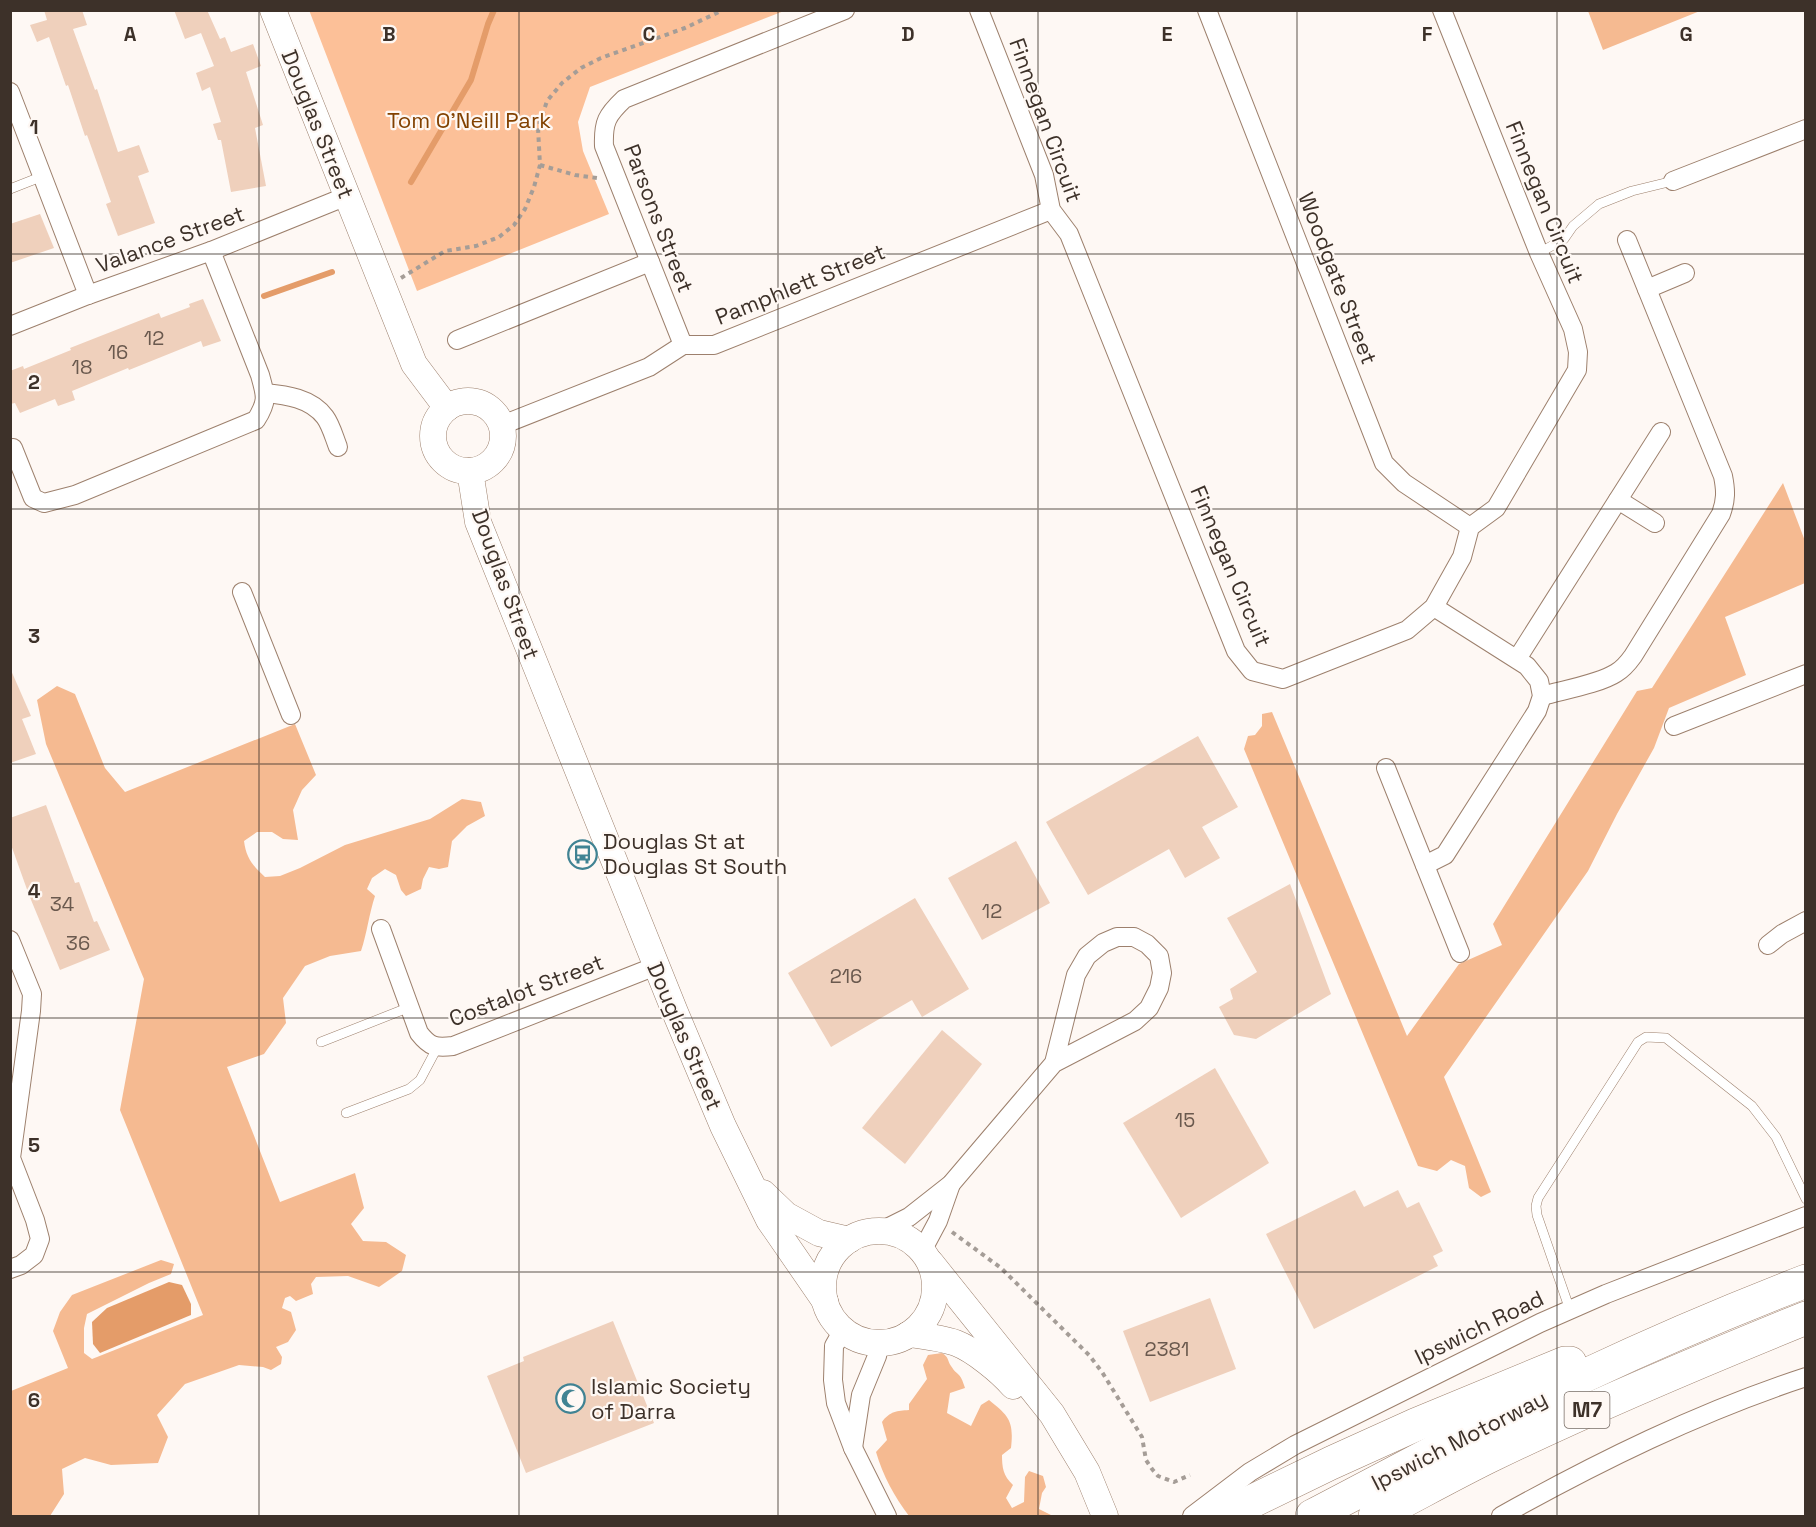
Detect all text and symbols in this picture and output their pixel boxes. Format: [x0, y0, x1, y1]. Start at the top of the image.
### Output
text: A [124, 21, 137, 47]
text: B [382, 21, 396, 47]
text: C [643, 21, 656, 47]
text: D [901, 21, 915, 47]
text: E [1161, 21, 1173, 47]
text: F [1422, 21, 1433, 47]
text: G [1679, 21, 1693, 47]
street label: Finnegan Circuit [1003, 34, 1089, 206]
street label: Douglas Street [275, 45, 361, 203]
park label: Tom O'Neill Park [387, 106, 551, 134]
text: 1 [29, 114, 39, 140]
street label: Finnegan Circuit [1500, 117, 1590, 287]
street label: Parsons Street [618, 140, 700, 296]
street label: Woodgate Street [1292, 188, 1384, 368]
street label: Valance Street [92, 199, 248, 279]
street label: Pamphlett Street [711, 237, 889, 331]
house number: 12 [144, 325, 164, 351]
house number: 16 [108, 339, 128, 365]
house number: 18 [72, 354, 92, 380]
text: 2 [28, 369, 40, 395]
street label: Finnegan Circuit [1184, 481, 1278, 651]
street label: Douglas Street [466, 505, 546, 663]
text: 3 [28, 623, 40, 649]
place label: Douglas St at Douglas St South [603, 827, 787, 880]
bus stop icon: Douglas St at Douglas St South [566, 838, 598, 870]
text: 4 [28, 878, 41, 904]
house number: 34 [50, 891, 74, 917]
house number: 12 [982, 898, 1002, 924]
house number: 36 [66, 930, 90, 956]
street label: Costalot Street [445, 948, 607, 1032]
street label: Douglas Street [641, 958, 729, 1114]
house number: 216 [830, 963, 862, 989]
house number: 15 [1175, 1107, 1195, 1133]
text: 5 [28, 1132, 40, 1158]
street label: Ipswich Road [1410, 1284, 1548, 1370]
house number: 2381 [1145, 1336, 1189, 1362]
place label: Islamic Society of Darra [591, 1372, 751, 1425]
mosque icon: Islamic Society of Darra [554, 1383, 586, 1415]
street label: Ipswich Motorway [1367, 1384, 1551, 1496]
text: 6 [28, 1387, 40, 1413]
road number: M7 [1564, 1392, 1610, 1428]

